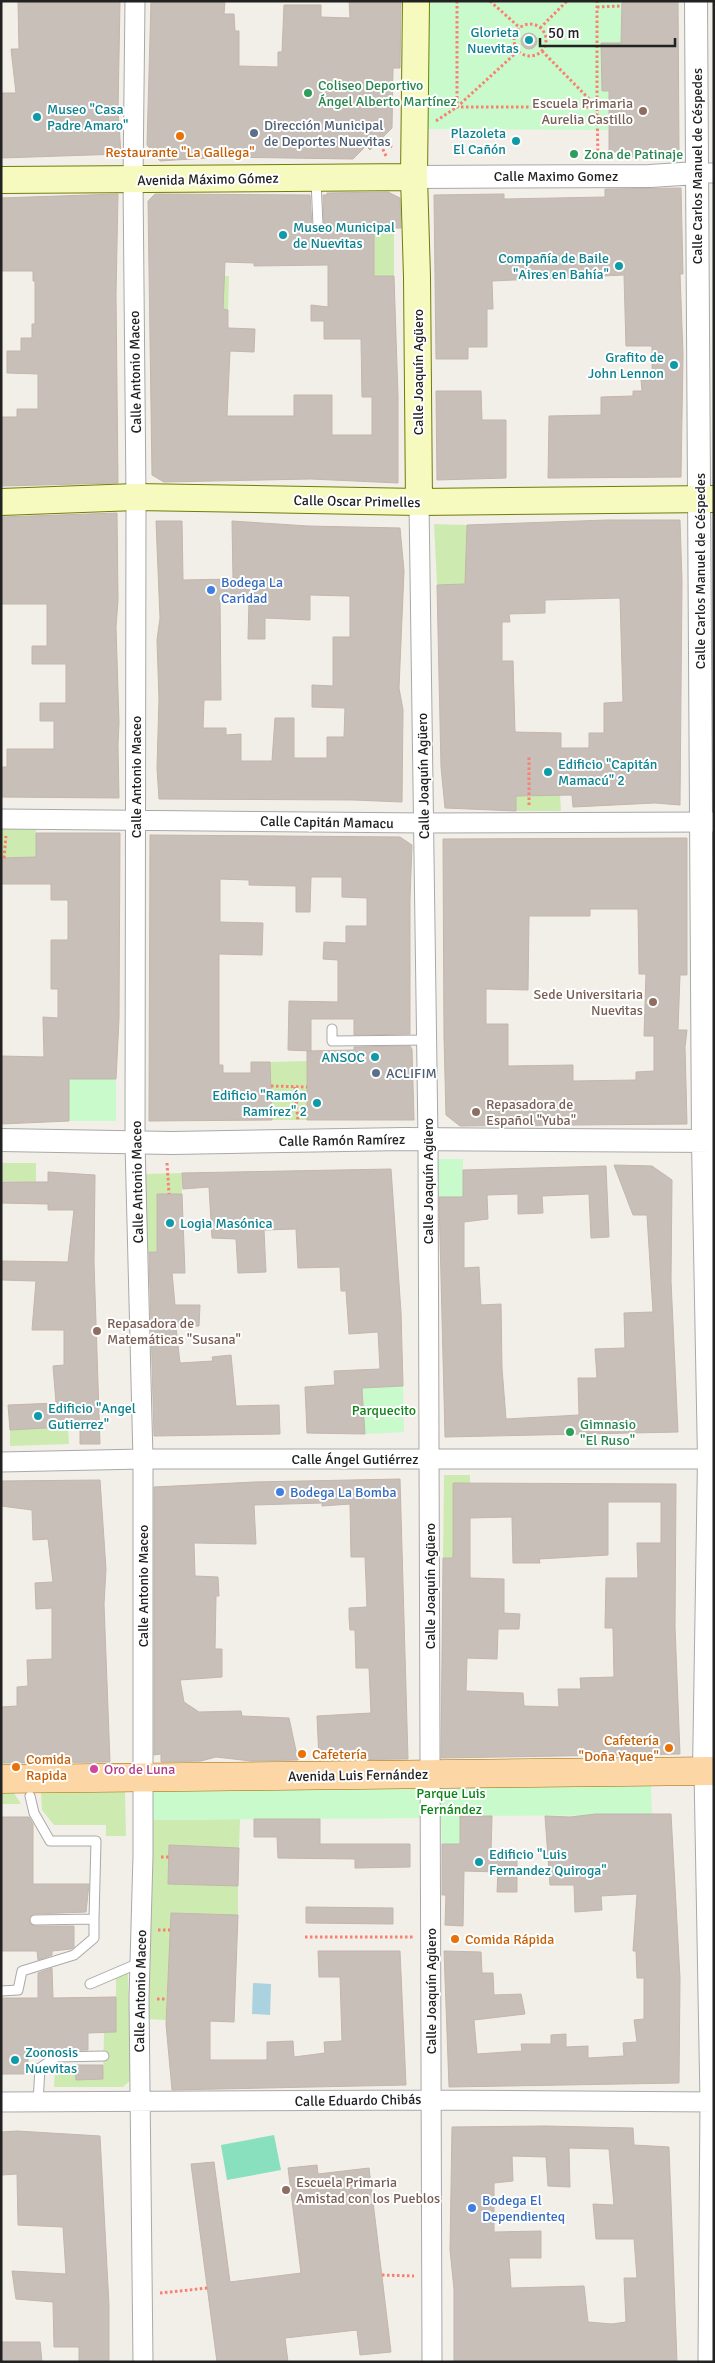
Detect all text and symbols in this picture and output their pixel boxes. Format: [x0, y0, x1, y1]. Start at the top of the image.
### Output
scale bar [540, 15, 675, 47]
place label: Glorieta Nuevitas [467, 24, 519, 57]
text: 50 m [548, 24, 579, 42]
marker: Glorieta Nuevitas [523, 34, 535, 46]
street label: Calle Carlos Manuel de Céspedes [689, 68, 706, 264]
place label: Coliseo Deportivo Ángel Alberto Martínez [318, 77, 457, 110]
marker: Coliseo Deportivo Ángel Alberto Martínez [302, 87, 314, 99]
place label: Escuela Primaria Aurelia Castillo [532, 95, 633, 128]
place label: Museo "Casa Padre Amaro" [47, 101, 128, 134]
marker: Escuela Primaria Aurelia Castillo [637, 105, 649, 117]
marker: Museo "Casa Padre Amaro" [31, 111, 43, 123]
place label: Dirección Municipal de Deportes Nuevitas [264, 117, 391, 150]
place label: Plazoleta El Cañón [451, 125, 506, 158]
marker: Dirección Municipal de Deportes Nuevitas [248, 127, 260, 139]
marker: Restaurante "La Gallega" [174, 130, 186, 142]
marker: Plazoleta El Cañón [510, 135, 522, 147]
place label: Restaurante "La Gallega" [105, 144, 255, 161]
place label: Zona de Patinaje [584, 146, 683, 163]
marker: Zona de Patinaje [568, 148, 580, 160]
street label: Calle Maximo Gomez [494, 168, 618, 185]
street label: Avenida Máximo Gómez [137, 170, 279, 189]
place label: Museo Municipal de Nuevitas [293, 219, 395, 252]
marker: Museo Municipal de Nuevitas [277, 229, 289, 241]
place label: Compañía de Baile "Aires en Bahía" [498, 250, 609, 283]
marker: Compañía de Baile "Aires en Bahía" [613, 260, 625, 272]
street label: Calle Joaquín Agüero [410, 309, 427, 435]
street label: Calle Antonio Maceo [126, 311, 145, 433]
place label: Grafito de John Lennon [588, 349, 664, 382]
marker: Grafito de John Lennon [668, 359, 680, 371]
street label: Calle Carlos Manuel de Céspedes [692, 473, 709, 669]
street label: Calle Oscar Primelles [293, 492, 421, 511]
place label: Bodega La Caridad [221, 574, 283, 607]
marker: Bodega La Caridad [205, 584, 217, 596]
street label: Calle Joaquín Agüero [414, 713, 433, 839]
street label: Calle Antonio Maceo [128, 716, 145, 838]
place label: Edificio "Capitán Mamacú" 2 [558, 756, 658, 789]
marker: Edificio "Capitán Mamacú" 2 [542, 766, 554, 778]
street label: Calle Capitán Mamacu [260, 813, 394, 832]
place label: Sede Universitaria Nuevitas [534, 986, 643, 1019]
marker: Sede Universitaria Nuevitas [647, 996, 659, 1008]
place label: ANSOC [322, 1049, 365, 1066]
marker: ANSOC [369, 1051, 381, 1063]
place label: ACLIFIM [386, 1065, 437, 1082]
marker: ACLIFIM [370, 1067, 382, 1079]
place label: Edificio "Ramón Ramírez" 2 [212, 1087, 307, 1120]
place label: Repasadora de Español "Yuba" [486, 1096, 576, 1129]
marker: Edificio "Ramón Ramírez" 2 [311, 1097, 323, 1109]
marker: Repasadora de Español "Yuba" [470, 1106, 482, 1118]
street label: Calle Joaquín Agüero [420, 1118, 437, 1244]
street label: Calle Antonio Maceo [128, 1121, 147, 1243]
street label: Calle Ramón Ramírez [279, 1131, 405, 1150]
place label: Logia Masónica [180, 1215, 272, 1232]
marker: Logia Masónica [164, 1217, 176, 1229]
place label: Repasadora de Matemáticas "Susana" [107, 1315, 241, 1348]
marker: Repasadora de Matemáticas "Susana" [91, 1325, 103, 1337]
place label: Edificio "Angel Gutierrez" [48, 1400, 136, 1433]
park label: Parquecito [352, 1402, 416, 1419]
marker: Edificio "Angel Gutierrez" [32, 1410, 44, 1422]
place label: Gimnasio "El Ruso" [580, 1416, 636, 1449]
marker: Gimnasio "El Ruso" [564, 1426, 576, 1438]
street label: Calle Ángel Gutiérrez [291, 1451, 419, 1468]
place label: Bodega La Bomba [290, 1484, 396, 1501]
marker: Bodega La Bomba [274, 1486, 286, 1498]
street label: Calle Joaquín Agüero [422, 1523, 439, 1649]
street label: Calle Antonio Maceo [135, 1525, 152, 1647]
place label: Cafetería "Doña Yaque" [579, 1732, 659, 1765]
marker: Cafetería "Doña Yaque" [663, 1742, 675, 1754]
place label: Cafetería [312, 1746, 367, 1763]
marker: Cafetería [296, 1748, 308, 1760]
place label: Comida Rapida [26, 1751, 71, 1784]
marker: Comida Rapida [10, 1761, 22, 1773]
place label: Oro de Luna [104, 1761, 175, 1778]
marker: Oro de Luna [88, 1763, 100, 1775]
street label: Avenida Luis Fernández [288, 1766, 428, 1785]
park label: Parque Luis Fernández [416, 1785, 486, 1818]
place label: Edificio "Luis Fernandez Quiroga" [489, 1846, 607, 1879]
marker: Edificio "Luis Fernandez Quiroga" [473, 1856, 485, 1868]
street label: Calle Joaquín Agüero [423, 1928, 440, 2054]
street label: Calle Antonio Maceo [131, 1930, 150, 2052]
place label: Comida Rápida [465, 1931, 554, 1948]
marker: Comida Rápida [449, 1933, 461, 1945]
place label: Zoonosis Nuevitas [25, 2044, 78, 2077]
marker: Zoonosis Nuevitas [9, 2054, 21, 2066]
street label: Calle Eduardo Chibás [295, 2091, 421, 2110]
place label: Escuela Primaria Amistad con los Pueblos [296, 2174, 440, 2207]
marker: Escuela Primaria Amistad con los Pueblos [280, 2184, 292, 2196]
place label: Bodega El Dependienteq [482, 2192, 565, 2225]
marker: Bodega El Dependienteq [466, 2202, 478, 2214]

